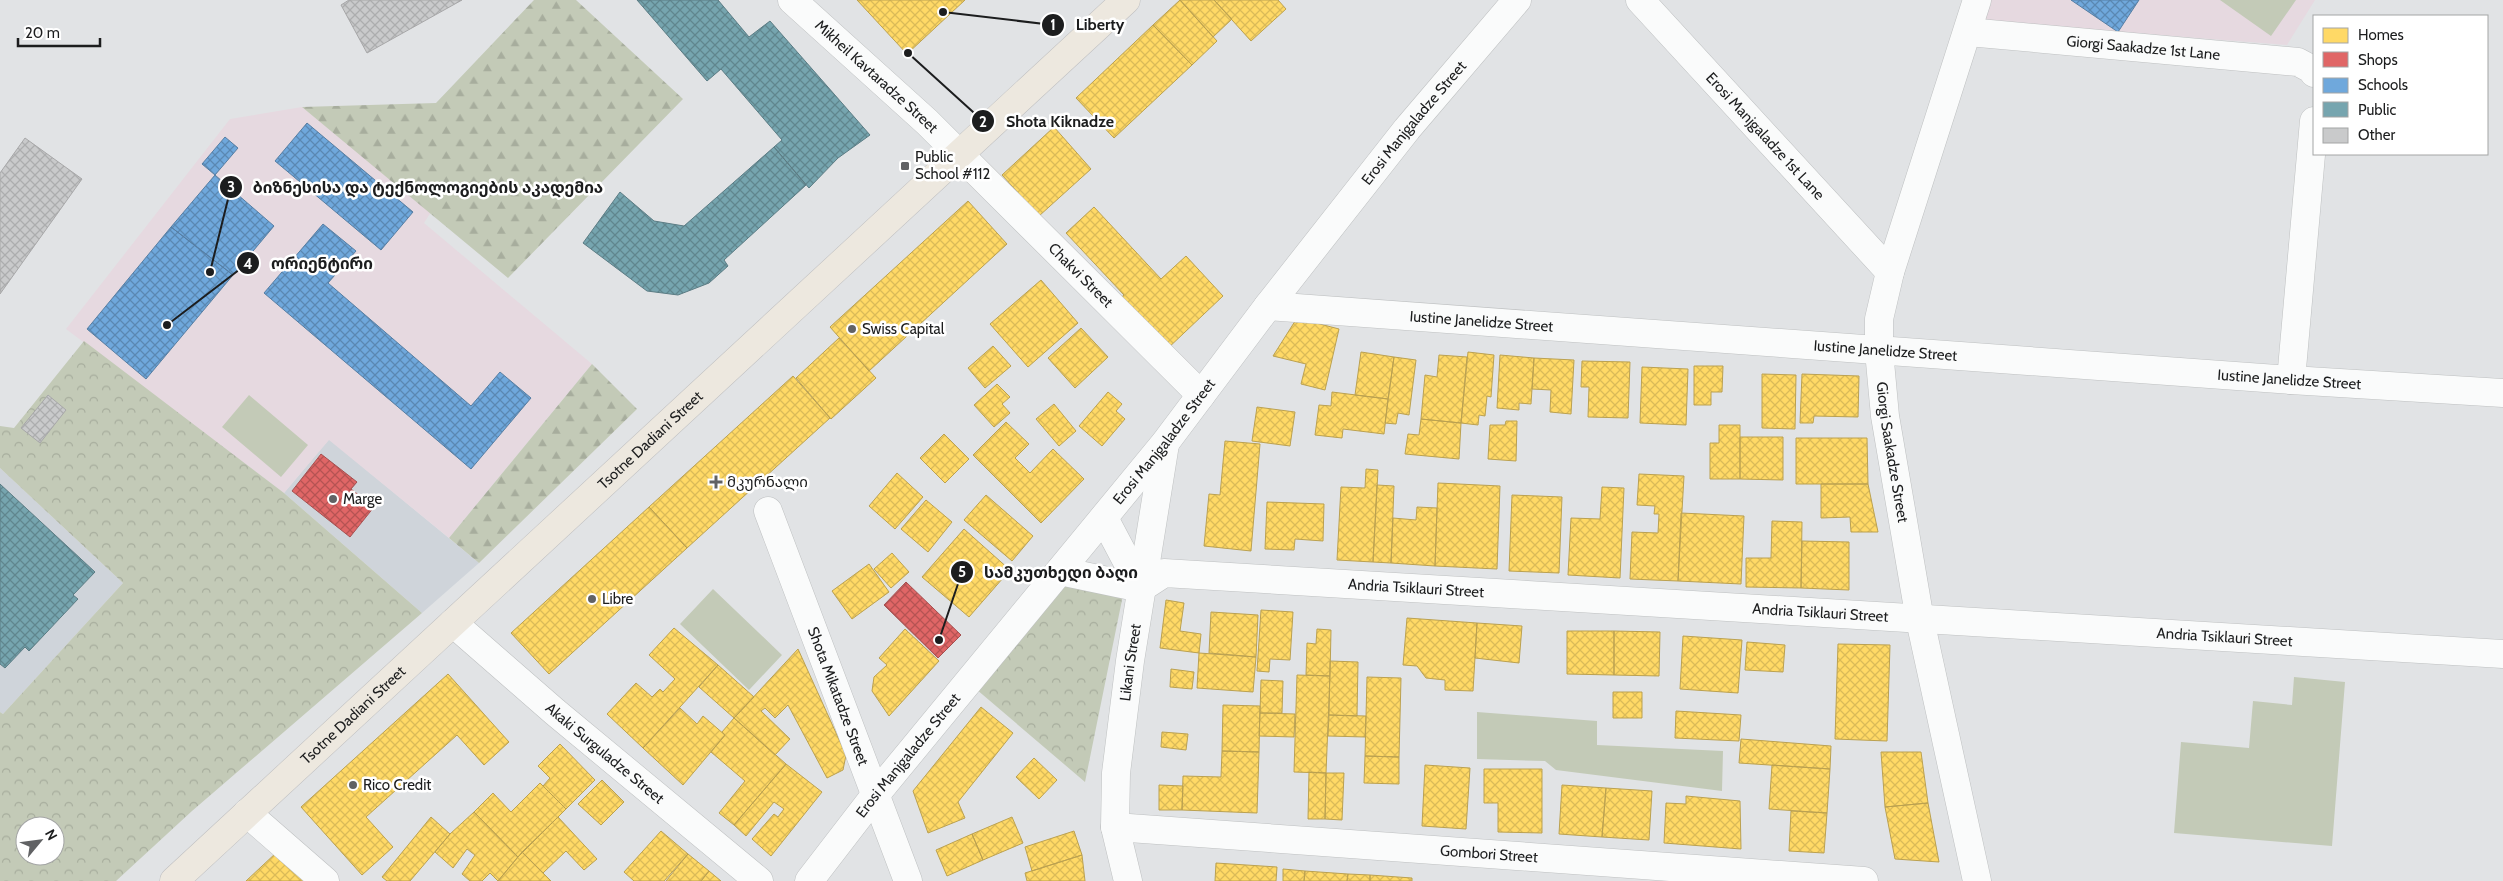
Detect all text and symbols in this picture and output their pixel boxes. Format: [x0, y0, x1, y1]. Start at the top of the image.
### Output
callout: Liberty [1040, 9, 1134, 40]
scale bar [18, 15, 100, 47]
text: Liberty [1076, 15, 1125, 34]
legend [2313, 15, 2488, 155]
street label: Mikheil Kavtaradze Street [811, 16, 942, 137]
text: 1 [1050, 16, 1056, 34]
text: 20 m [25, 24, 60, 42]
text: Homes [2358, 26, 2404, 44]
street label: Giorgi Saakadze 1st Lane [2066, 32, 2221, 64]
text: Shops [2358, 51, 2398, 69]
street label: Erosi Manjgaladze Street [1358, 57, 1470, 188]
street label: Erosi Manjgaladze 1st Lane [1702, 69, 1828, 204]
text: Schools [2358, 76, 2408, 94]
text: Public [2358, 101, 2396, 119]
callout: Shota Kiknadze [971, 106, 1124, 137]
text: Shota Kiknadze [1006, 112, 1114, 131]
text: 2 [979, 113, 987, 131]
text: Other [2358, 126, 2395, 144]
place label: Public School #112 [915, 148, 990, 183]
marker: Public School #112 [899, 160, 911, 172]
callout: ბიზნესისა და ტექნოლოგიების აკადემია [218, 172, 614, 203]
text: 3 [227, 178, 235, 196]
text: ბიზნესისა და ტექნოლოგიების აკადემია [253, 178, 603, 198]
street label: Chakvi Street [1045, 239, 1117, 311]
callout: ორიენტირი [236, 248, 383, 279]
text: ორიენტირი [271, 254, 373, 273]
text: 4 [243, 255, 253, 273]
street label: Iustine Janelidze Street [1409, 307, 1554, 336]
place label: Swiss Capital [862, 320, 945, 338]
marker: Swiss Capital [846, 323, 858, 335]
street label: Iustine Janelidze Street [1813, 336, 1958, 365]
street label: Iustine Janelidze Street [2217, 366, 2362, 393]
street label: Erosi Manjgaladze Street [1109, 375, 1219, 508]
street label: Giorgi Saakadze Street [1873, 381, 1912, 524]
street label: Tsotne Dadiani Street [594, 387, 706, 493]
place label: მკურნალი [727, 473, 808, 491]
marker: მკურნალი [709, 475, 723, 489]
place label: Marge [343, 490, 382, 508]
marker: Marge [327, 493, 339, 505]
callout: სამკუთხედი ბაღი [949, 556, 1148, 587]
text: 5 [958, 563, 966, 581]
text: სამკუთხედი ბაღი [984, 563, 1138, 583]
street label: Andria Tsiklauri Street [1348, 575, 1485, 601]
place label: Libre [602, 590, 634, 608]
marker: Libre [586, 593, 598, 605]
street label: Andria Tsiklauri Street [1752, 600, 1889, 626]
street label: Likani Street [1116, 622, 1145, 702]
street label: Shota Mikatadze Street [804, 624, 872, 768]
street label: Andria Tsiklauri Street [2156, 624, 2293, 650]
street label: Tsotne Dadiani Street [297, 662, 409, 768]
street label: Erosi Manjgaladze Street [852, 690, 964, 821]
street label: Akaki Surguladze Street [542, 699, 668, 808]
place label: Rico Credit [363, 776, 431, 794]
marker: Rico Credit [347, 779, 359, 791]
north arrow [15, 816, 65, 866]
text: N [41, 826, 62, 843]
street label: Gombori Street [1440, 841, 1539, 866]

